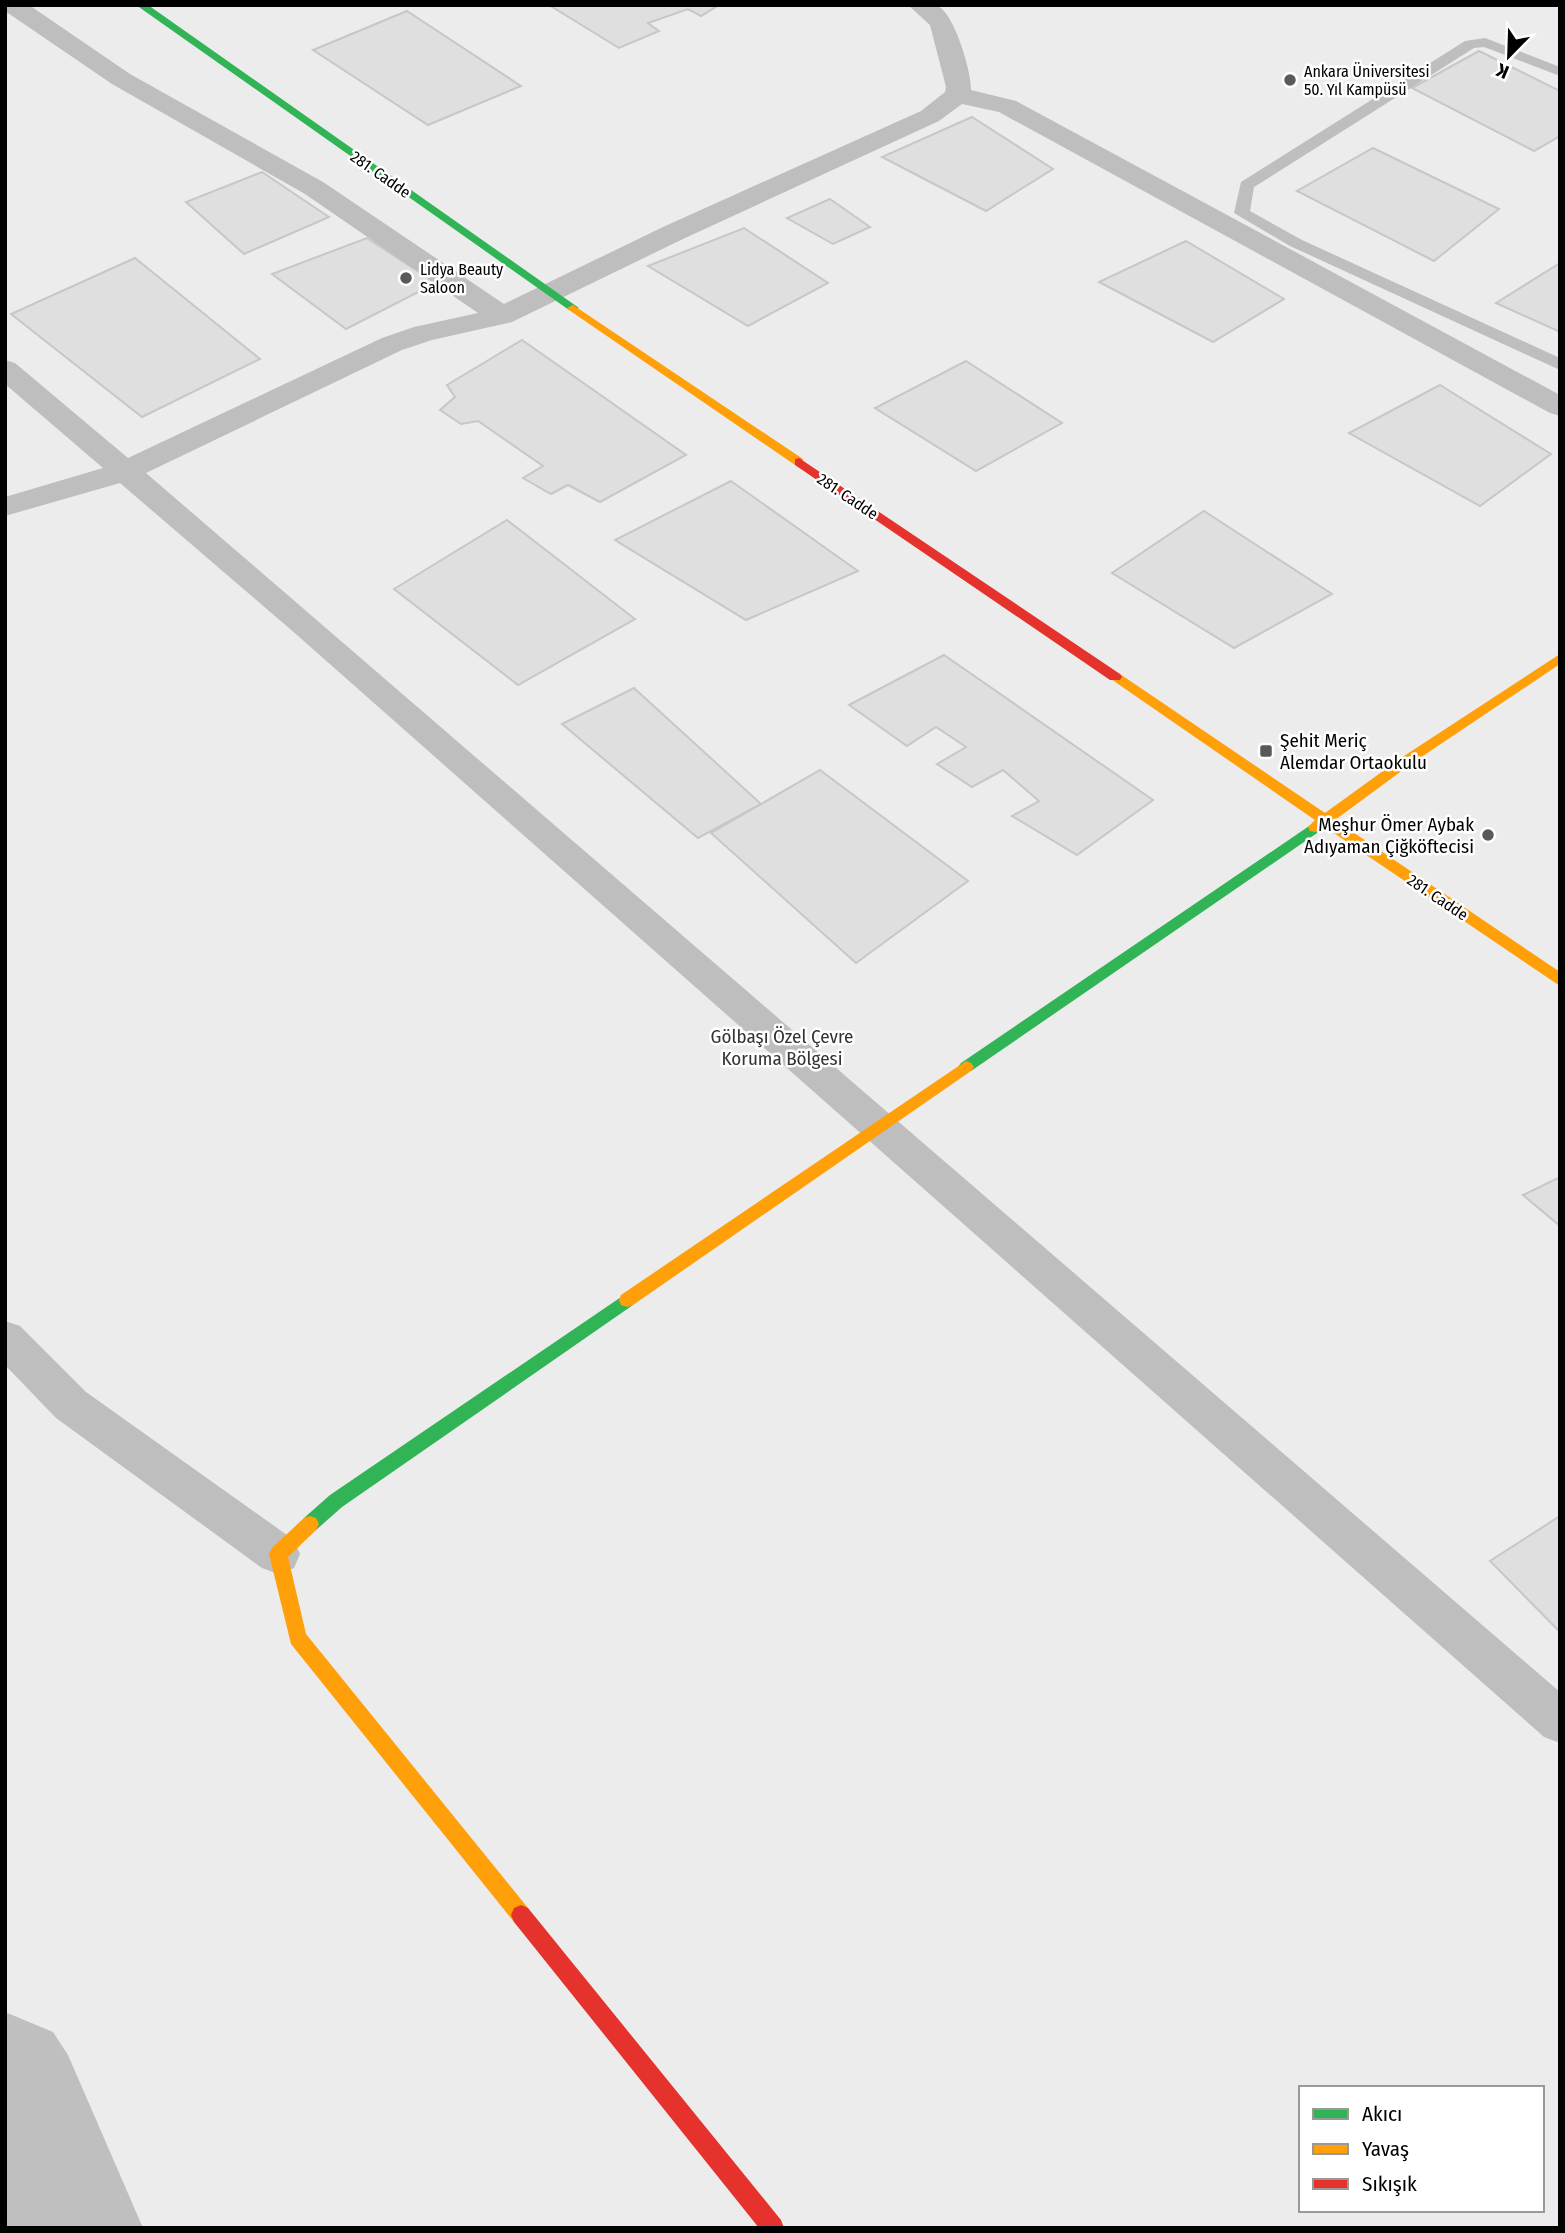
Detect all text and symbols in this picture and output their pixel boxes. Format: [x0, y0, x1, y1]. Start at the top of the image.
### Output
north arrow [1474, 21, 1544, 91]
text: K [1492, 58, 1512, 84]
place label: Ankara Üniversitesi 50. Yıl Kampüsü [1304, 62, 1429, 99]
marker: Ankara Üniversitesi 50. Yıl Kampüsü [1282, 72, 1298, 88]
street label: 281. Cadde [347, 147, 414, 202]
place label: Lidya Beauty Saloon [420, 260, 504, 297]
marker: Lidya Beauty Saloon [398, 270, 414, 286]
street label: 281. Cadde [814, 469, 882, 524]
place label: Şehit Meriç Alemdar Ortaokulu [1280, 729, 1427, 774]
marker: Şehit Meriç Alemdar Ortaokulu [1258, 743, 1274, 759]
place label: Meşhur Ömer Aybak Adıyaman Çiğköftecisi [1304, 813, 1474, 858]
marker: Meşhur Ömer Aybak Adıyaman Çiğköftecisi [1480, 827, 1496, 843]
street label: 281. Cadde [1404, 870, 1472, 925]
park label: Gölbaşı Özel Çevre Koruma Bölgesi [711, 1025, 853, 1070]
legend [1299, 2086, 1544, 2212]
text: Akıcı [1362, 2101, 1402, 2127]
text: Yavaş [1362, 2136, 1409, 2162]
text: Sıkışık [1362, 2171, 1417, 2197]

